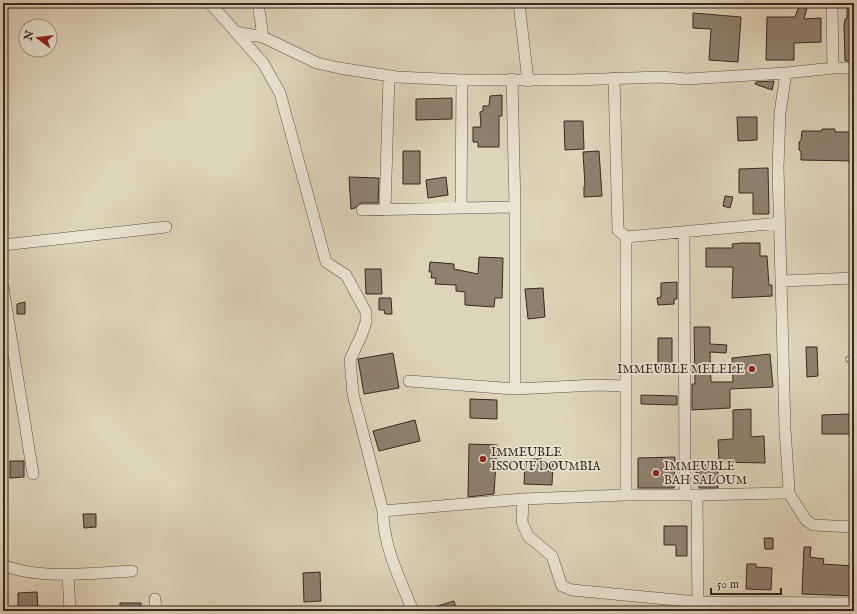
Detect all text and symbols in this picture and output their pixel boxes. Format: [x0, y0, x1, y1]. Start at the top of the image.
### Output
north arrow [18, 18, 58, 58]
text: N [21, 29, 37, 43]
place label: IMMEUBLE MELELE [617, 362, 744, 377]
marker: IMMEUBLE MELELE [747, 364, 757, 374]
place label: IMMEUBLE ISSOUF DOUMBIA [491, 445, 602, 474]
marker: IMMEUBLE ISSOUF DOUMBIA [478, 454, 488, 464]
place label: IMMEUBLE BAH SALOUM [664, 459, 747, 488]
marker: IMMEUBLE BAH SALOUM [651, 468, 661, 478]
scale bar [711, 570, 781, 596]
text: 50 m [717, 577, 739, 592]

